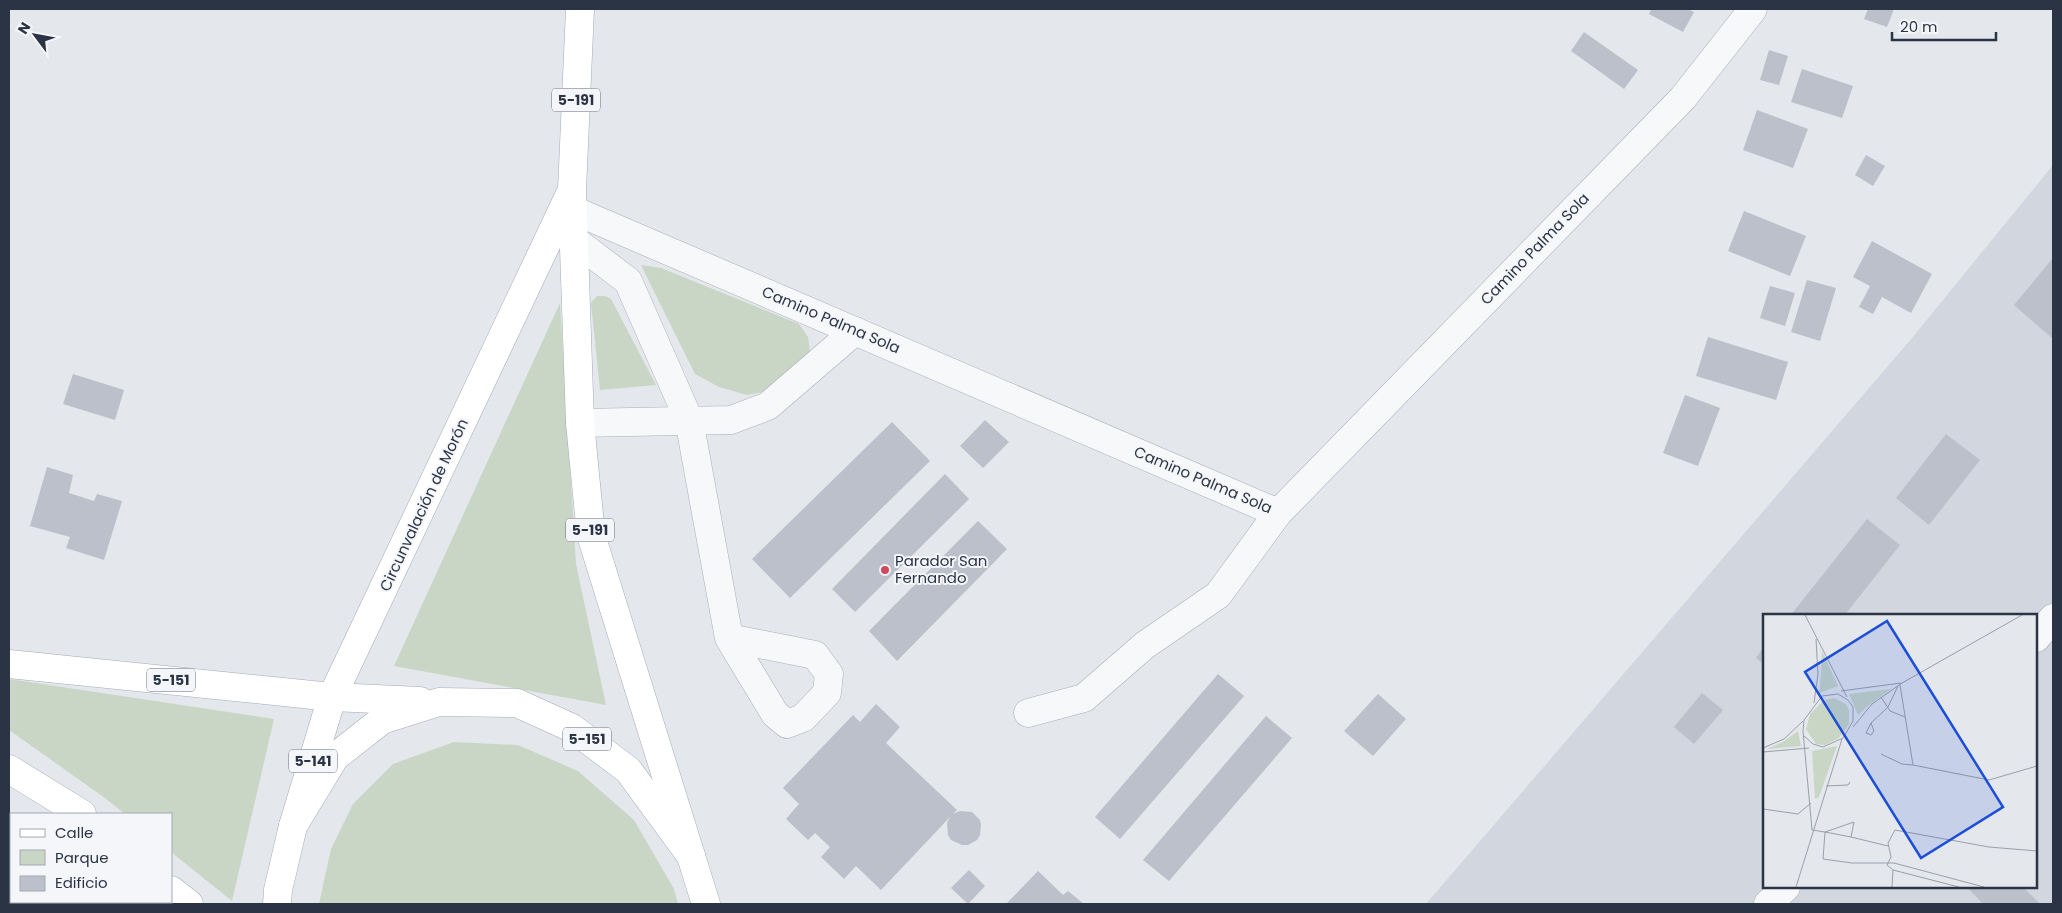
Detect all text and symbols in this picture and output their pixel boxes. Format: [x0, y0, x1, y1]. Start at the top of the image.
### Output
north arrow [10, 10, 60, 60]
scale bar [1892, 10, 1996, 42]
text: 20 m [1900, 16, 1938, 37]
text: N [13, 18, 35, 38]
road number: 5-191 [552, 88, 600, 112]
street label: Camino Palma Sola [1476, 188, 1594, 309]
street label: Camino Palma Sola [759, 281, 904, 358]
street label: Circunvalación de Morón [374, 415, 473, 595]
street label: Camino Palma Sola [1131, 441, 1276, 518]
road number: 5-191 [566, 518, 614, 542]
place label: Parador San Fernando [895, 550, 987, 588]
marker: Parador San Fernando [879, 564, 891, 576]
inset map [1763, 614, 2037, 888]
road number: 5-151 [147, 668, 195, 692]
road number: 5-151 [563, 728, 611, 751]
road number: 5-141 [289, 749, 337, 772]
legend [10, 813, 172, 903]
text: Calle [55, 822, 93, 843]
text: Parque [55, 847, 108, 868]
text: Edificio [55, 872, 108, 893]

